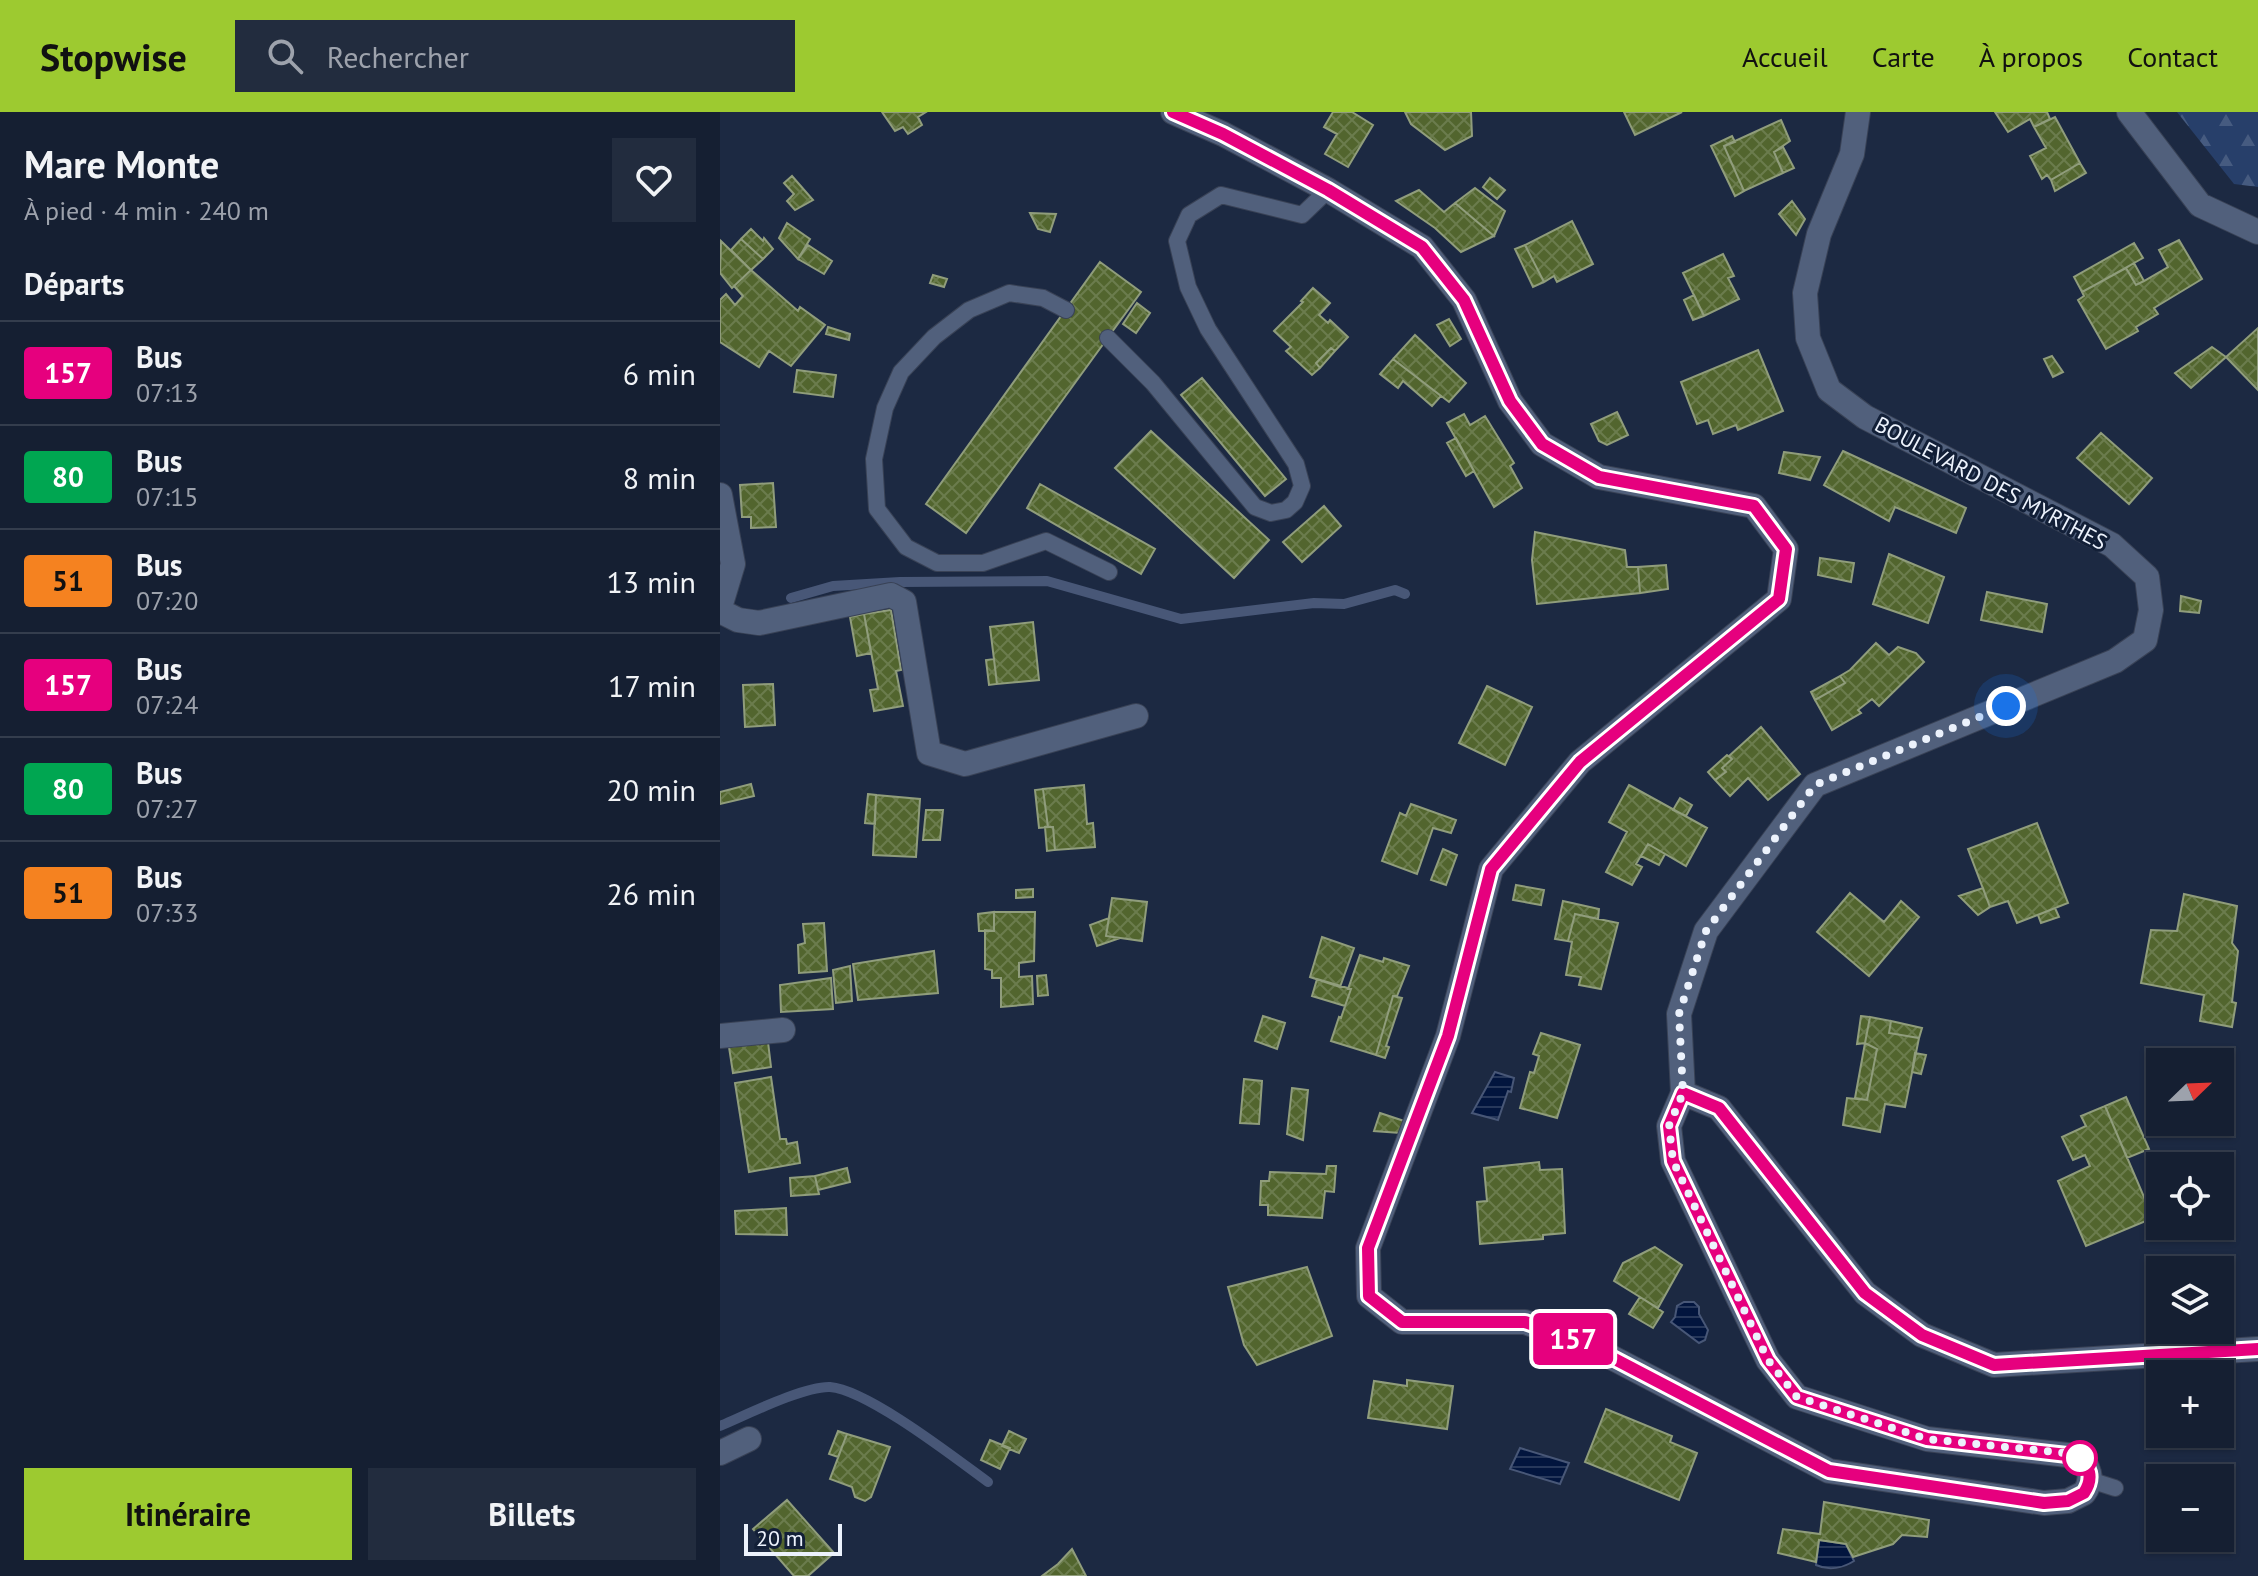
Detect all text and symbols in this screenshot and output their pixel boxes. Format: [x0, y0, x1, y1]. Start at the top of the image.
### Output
search box [235, 20, 795, 92]
text: Stopwise [40, 32, 187, 81]
icon: search [263, 34, 307, 78]
text: Rechercher [327, 37, 469, 76]
text: Accueil [1742, 38, 1828, 75]
text: Carte [1872, 38, 1935, 75]
text: À propos [1979, 38, 2083, 75]
text: Contact [2127, 38, 2218, 75]
button: heart [612, 138, 696, 222]
text: Mare Monte [24, 139, 219, 188]
text: À pied · 4 min · 240 m [24, 194, 269, 227]
text: Départs [24, 264, 124, 303]
text: Bus [136, 337, 183, 376]
text: 157 [44, 354, 92, 391]
text: 6 min [623, 354, 696, 393]
text: 07:13 [136, 376, 198, 409]
street label: BOULEVARD DES MYRTHES [1870, 410, 2112, 556]
text: Bus [136, 441, 183, 480]
text: 80 [52, 458, 84, 495]
text: 8 min [623, 458, 696, 497]
text: 07:15 [136, 480, 198, 513]
text: Bus [136, 545, 183, 584]
text: 51 [52, 562, 84, 599]
text: 13 min [606, 562, 696, 601]
text: 07:20 [136, 584, 198, 617]
text: Bus [136, 649, 183, 688]
text: 157 [44, 666, 92, 703]
text: 17 min [608, 666, 696, 705]
your location [1986, 686, 2026, 726]
text: 07:24 [136, 688, 198, 721]
text: Bus [136, 753, 183, 792]
text: 80 [52, 770, 84, 807]
text: 20 min [606, 770, 696, 809]
text: 07:27 [136, 792, 198, 825]
text: Bus [136, 857, 183, 896]
text: 51 [52, 874, 84, 911]
text: 26 min [606, 874, 696, 913]
text: 07:33 [136, 896, 198, 929]
north arrow [2146, 1048, 2234, 1136]
map controls [2146, 1048, 2234, 1552]
button: locate [2146, 1152, 2234, 1240]
button: layers [2146, 1256, 2234, 1344]
line badge: 157 [1527, 1313, 1619, 1365]
text: 157 [1549, 1320, 1597, 1357]
button: + [2146, 1360, 2234, 1448]
unlabelled marker [2063, 1441, 2097, 1475]
button: − [2146, 1464, 2234, 1552]
button: Itinéraire [24, 1468, 352, 1560]
button: Billets [368, 1468, 696, 1560]
scale bar [744, 1520, 842, 1556]
text: 20 m [756, 1524, 804, 1552]

